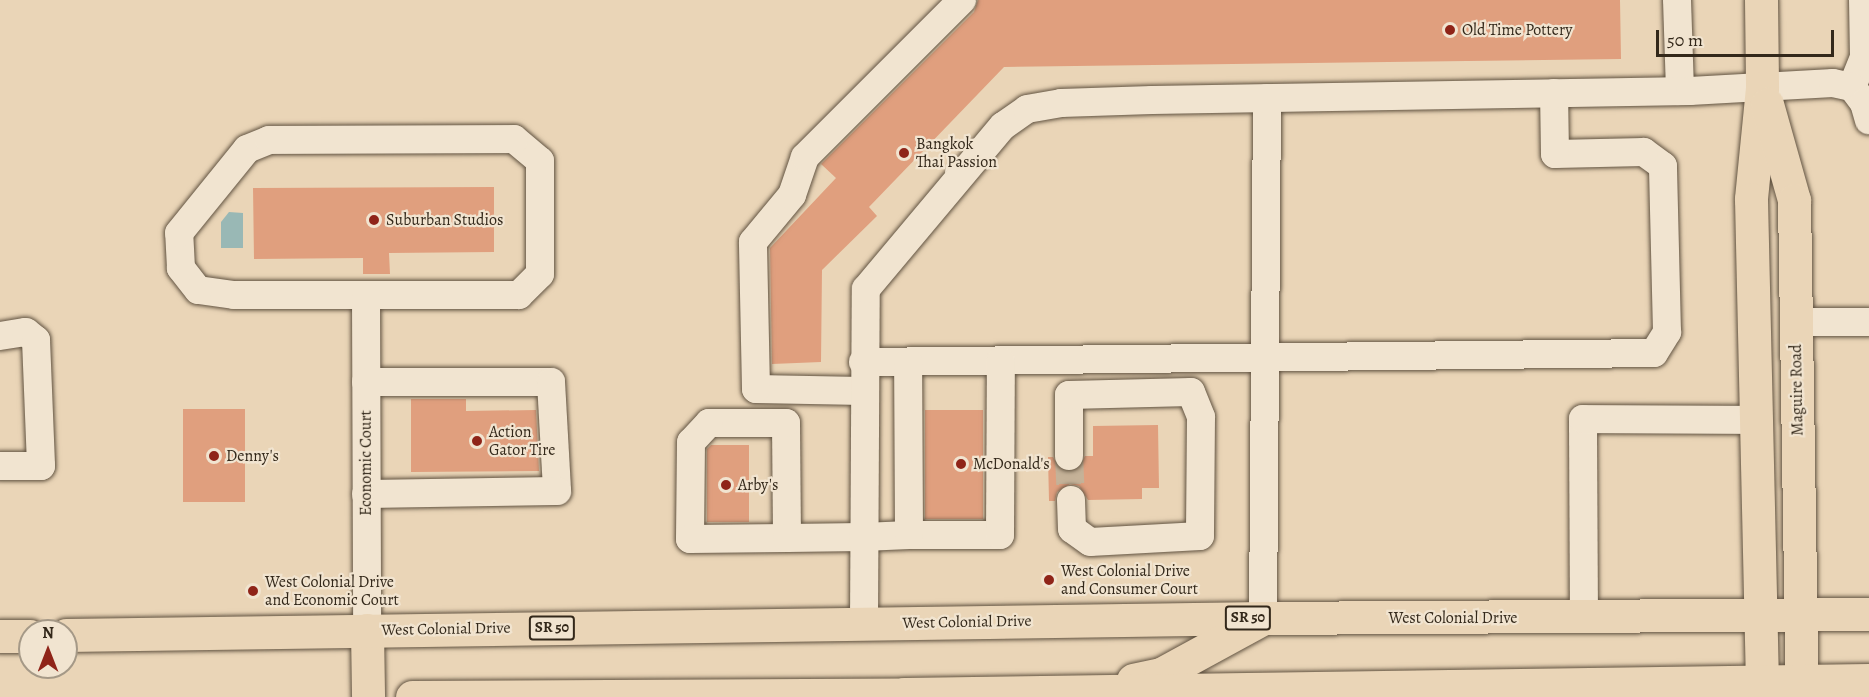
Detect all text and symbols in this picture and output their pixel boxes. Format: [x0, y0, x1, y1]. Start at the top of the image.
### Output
scale bar [1659, 18, 1838, 56]
place label: Old Time Pottery [1462, 20, 1572, 40]
marker: Old Time Pottery [1443, 23, 1457, 37]
text: 50 m [1667, 28, 1703, 52]
place label: Bangkok Thai Passion [916, 134, 997, 172]
marker: Bangkok Thai Passion [897, 146, 911, 160]
place label: Suburban Studios [386, 210, 503, 230]
marker: Suburban Studios [367, 213, 381, 227]
street label: Maguire Road [1787, 344, 1807, 436]
street label: Economic Court [356, 410, 376, 516]
place label: Action Gator Tire [489, 422, 555, 460]
marker: Action Gator Tire [470, 434, 484, 448]
place label: Denny's [226, 446, 279, 466]
marker: Denny's [207, 449, 221, 463]
place label: McDonald's [973, 454, 1050, 474]
marker: McDonald's [954, 457, 968, 471]
place label: Arby's [738, 475, 778, 495]
marker: Arby's [719, 478, 733, 492]
place label: West Colonial Drive and Consumer Court [1061, 561, 1198, 599]
place label: West Colonial Drive and Economic Court [265, 572, 399, 610]
marker: West Colonial Drive and Consumer Court [1042, 573, 1056, 587]
marker: West Colonial Drive and Economic Court [246, 584, 260, 598]
road number: SR 50 [1224, 606, 1272, 630]
street label: West Colonial Drive [1388, 608, 1518, 628]
street label: West Colonial Drive [902, 611, 1032, 633]
road number: SR 50 [528, 616, 576, 640]
street label: West Colonial Drive [381, 618, 511, 640]
north arrow [18, 619, 78, 679]
text: N [42, 622, 54, 644]

